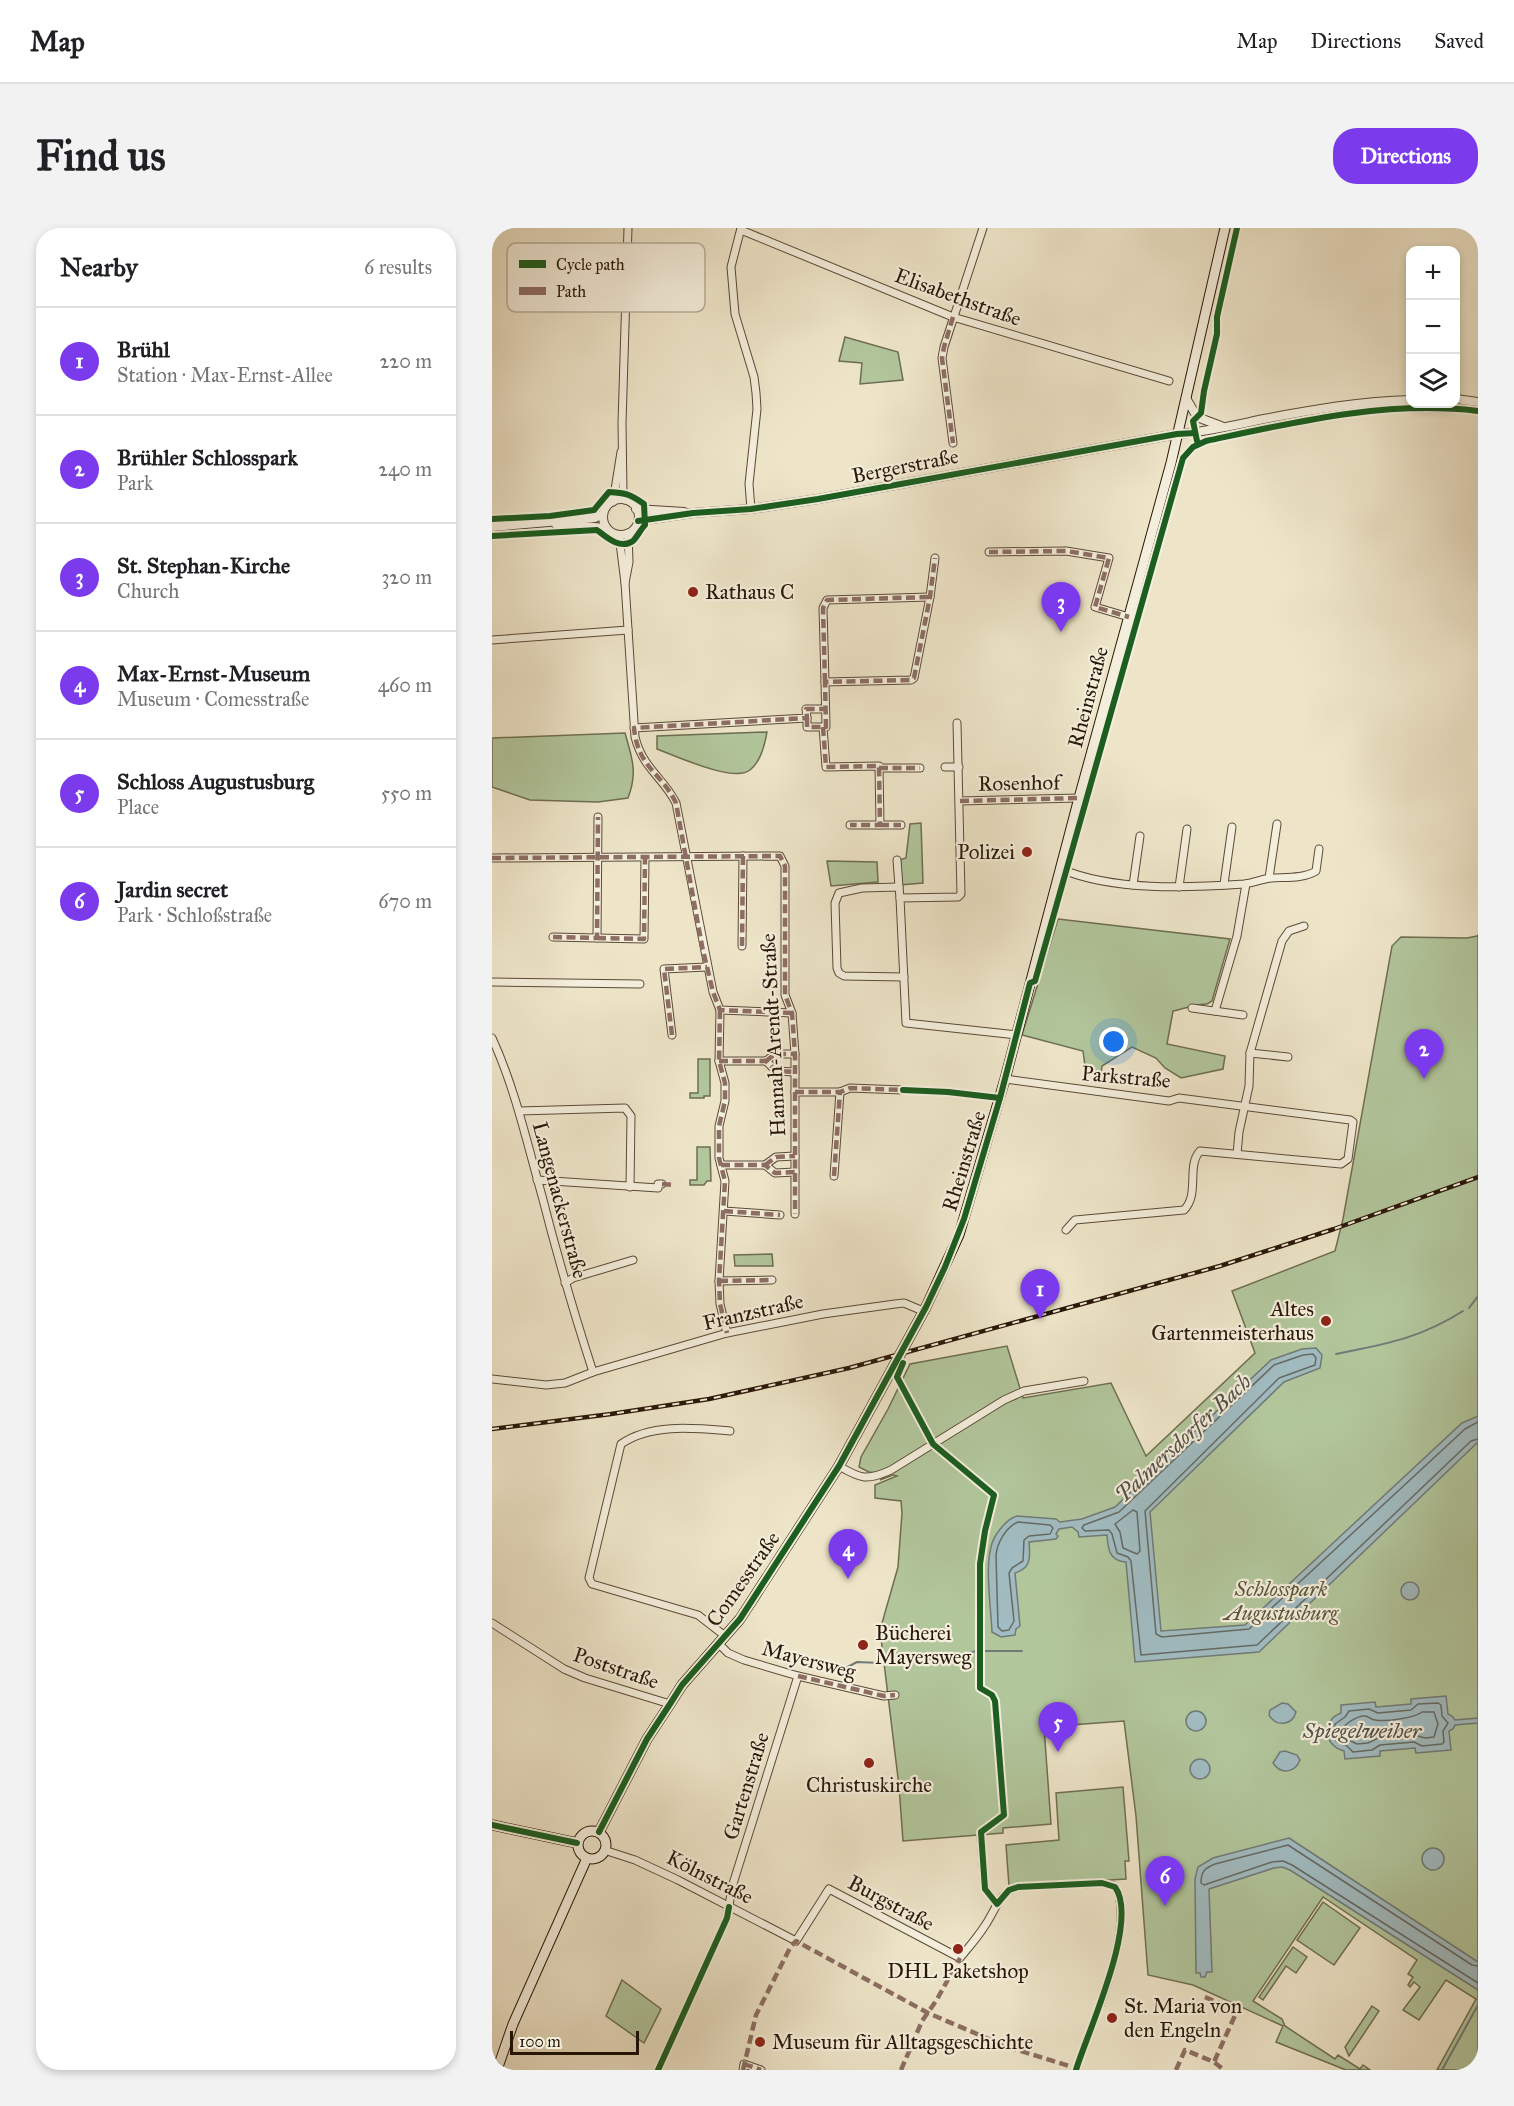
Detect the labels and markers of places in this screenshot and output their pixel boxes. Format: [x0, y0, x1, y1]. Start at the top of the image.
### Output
place label: Rathaus C [705, 579, 794, 605]
pin: 3 [1042, 582, 1080, 632]
marker: Rathaus C [686, 585, 700, 599]
place label: Polizei [957, 839, 1015, 865]
marker: Polizei [1020, 845, 1034, 859]
pin: 2 [1404, 1030, 1444, 1079]
pin: 1 [1020, 1270, 1060, 1319]
place label: Altes Gartenmeisterhaus [1151, 1296, 1314, 1346]
marker: Altes Gartenmeisterhaus [1319, 1314, 1333, 1328]
pin: 4 [828, 1530, 868, 1579]
place label: Bücherei Mayersweg [875, 1620, 971, 1670]
marker: Bücherei Mayersweg [856, 1638, 870, 1652]
pin: 5 [1038, 1702, 1078, 1752]
marker: Christuskirche [862, 1756, 876, 1770]
place label: Christuskirche [806, 1772, 932, 1798]
pin: 6 [1146, 1856, 1184, 1906]
marker: DHL Paketshop [951, 1942, 965, 1956]
place label: DHL Paketshop [887, 1958, 1029, 1984]
place label: St. Maria von den Engeln [1124, 1993, 1242, 2043]
marker: St. Maria von den Engeln [1105, 2011, 1119, 2025]
place label: Museum für Alltagsgeschichte [772, 2029, 1034, 2055]
marker: Museum für Alltagsgeschichte [753, 2035, 767, 2049]

